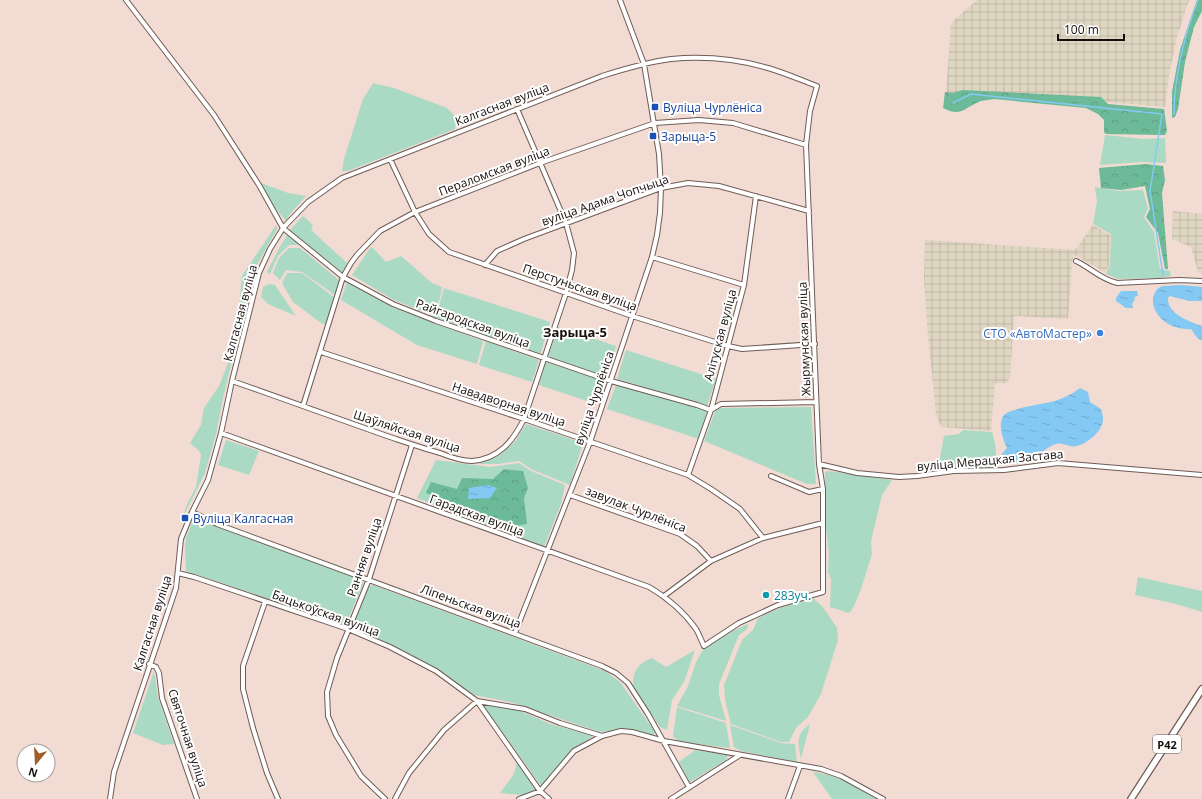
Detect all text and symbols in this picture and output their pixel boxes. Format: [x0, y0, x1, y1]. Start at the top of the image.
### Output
scale bar [1058, 16, 1124, 42]
text: 100 m [1064, 21, 1099, 38]
street label: Калгасная вуліца [453, 78, 551, 130]
place label: Вуліца Чурлёніса [663, 99, 762, 116]
marker: Вуліца Чурлёніса [650, 102, 660, 112]
place label: Зарыца-5 [661, 128, 716, 145]
marker: Зарыца-5 [648, 131, 658, 141]
street label: Пераломская вуліца [436, 142, 552, 200]
street label: вуліца Адама Чопчыца [539, 170, 671, 230]
street label: Перстуньская вуліца [520, 259, 640, 315]
street label: Калгасная вуліца [219, 263, 261, 363]
street label: Жырмунская вуліца [794, 282, 814, 396]
street label: Алітуская вуліца [700, 287, 740, 383]
street label: Райгародская вуліца [414, 294, 532, 352]
district label: Зарыца-5 [543, 323, 607, 341]
place label: СТО «АвтоМастер» [983, 325, 1092, 342]
marker: СТО «АвтоМастер» [1095, 328, 1105, 338]
street label: вуліца Чурлёніса [570, 349, 618, 447]
street label: Навадворная вуліца [450, 378, 568, 430]
street label: Шаўляйская вуліца [351, 406, 463, 456]
street label: вуліца Мерацкая Застава [916, 445, 1064, 475]
street label: завулак Чурлёніса [583, 482, 689, 536]
street label: Гарадская вуліца [427, 490, 527, 540]
place label: Вуліца Калгасная [193, 510, 293, 527]
marker: Вуліца Калгасная [180, 513, 190, 523]
street label: Ранняя вуліца [343, 515, 385, 599]
street label: Калгасная вуліца [129, 573, 175, 673]
street label: Ліпеньская вуліца [418, 580, 524, 632]
street label: Бацькоўская вуліца [270, 586, 382, 640]
place label: 283уч. [774, 587, 811, 604]
marker: 283уч. [761, 590, 771, 600]
street label: Святочная вуліца [164, 687, 212, 789]
road number: Р42 [1153, 735, 1181, 753]
north arrow [16, 743, 56, 783]
text: N [26, 764, 39, 782]

